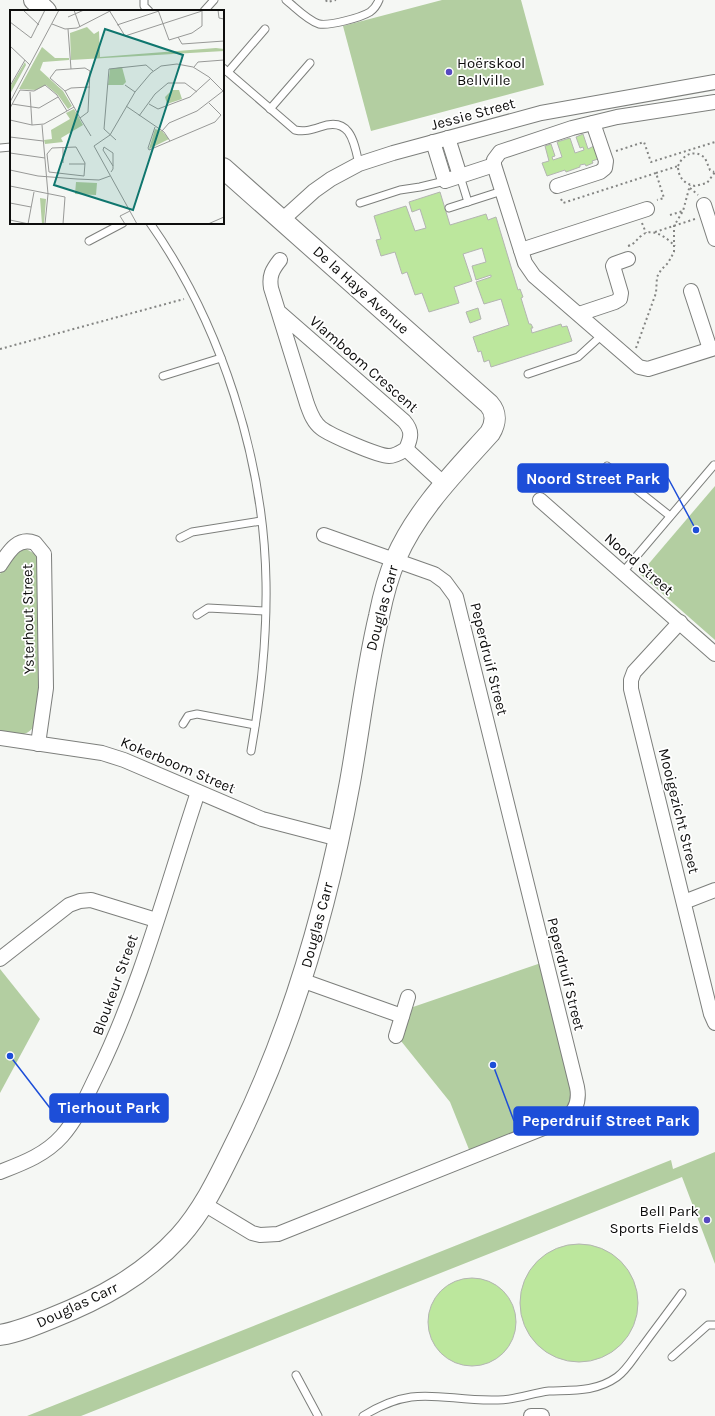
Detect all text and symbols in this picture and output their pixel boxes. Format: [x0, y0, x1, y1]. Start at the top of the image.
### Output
inset map [10, 10, 224, 224]
place label: Hoërskool Bellville [457, 54, 525, 89]
marker: Hoërskool Bellville [444, 67, 454, 77]
street label: Jessie Street [429, 94, 517, 134]
street label: De la Haye Avenue [309, 242, 413, 338]
street label: Vlamboom Crescent [306, 312, 422, 416]
callout: Noord Street Park [518, 464, 668, 492]
text: Noord Street Park [526, 469, 661, 488]
street label: Noord Street [601, 529, 678, 599]
street label: Ysterhout Street [18, 563, 38, 674]
street label: Douglas Carr [362, 563, 402, 653]
street label: Peperdruif Street [466, 601, 512, 718]
street label: Kokerboom Street [118, 733, 238, 797]
street label: Mooigezicht Street [655, 746, 703, 876]
street label: Douglas Carr [297, 880, 337, 970]
street label: Peperdruif Street [543, 916, 589, 1033]
street label: Bloukeur Street [88, 932, 142, 1038]
callout: Tierhout Park [50, 1094, 168, 1122]
text: Tierhout Park [58, 1098, 161, 1117]
callout: Peperdruif Street Park [514, 1107, 698, 1135]
text: Peperdruif Street Park [522, 1111, 691, 1130]
place label: Bell Park Sports Fields [609, 1202, 699, 1237]
marker: Bell Park Sports Fields [702, 1215, 712, 1225]
street label: Douglas Carr [33, 1278, 121, 1332]

